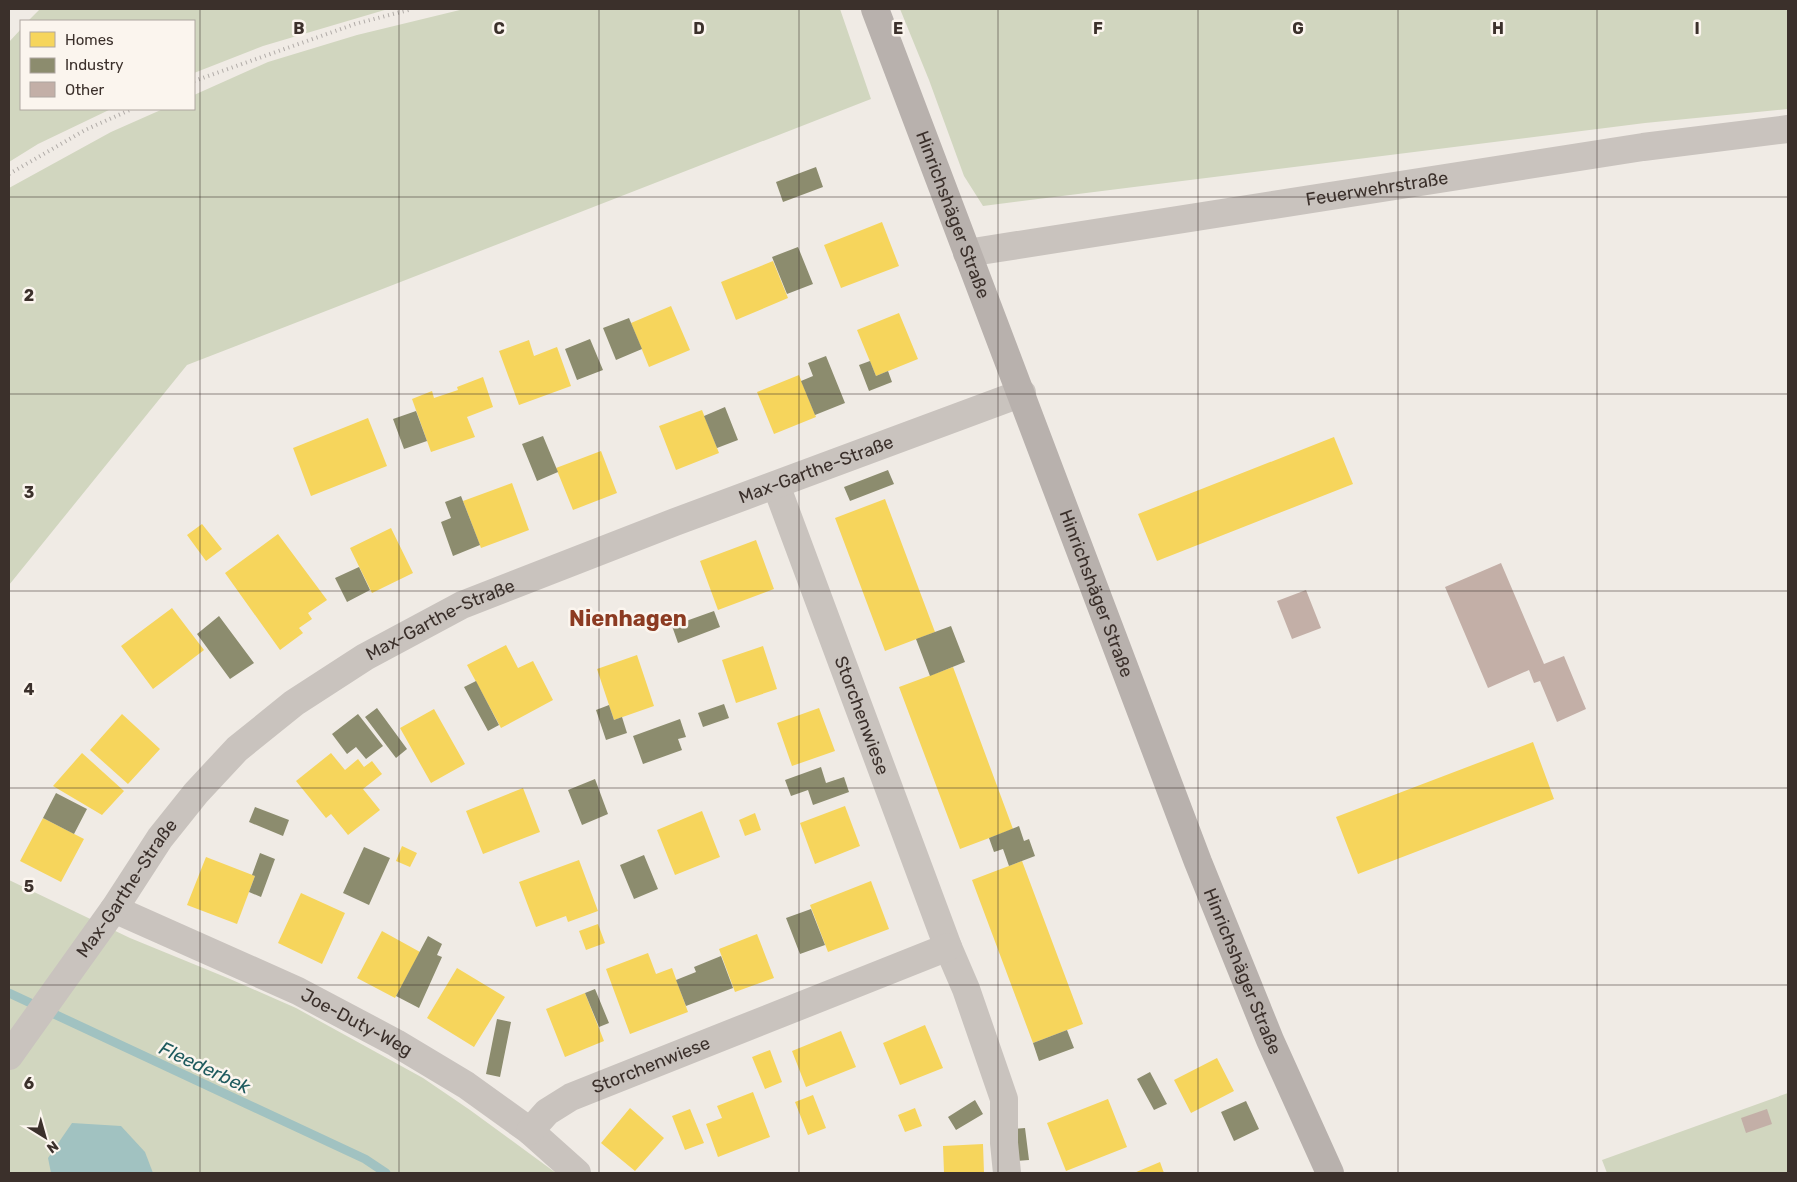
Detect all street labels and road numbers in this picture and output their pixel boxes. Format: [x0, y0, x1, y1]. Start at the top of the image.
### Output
street label: Hinrichshäger Straße [911, 128, 995, 302]
street label: Feuerwehrstraße [1304, 167, 1450, 211]
street label: Max-Garthe-Straße [736, 431, 896, 508]
street label: Hinrichshäger Straße [1055, 507, 1138, 680]
street label: Max-Garthe-Straße [362, 575, 518, 666]
street label: Storchenwiese [830, 653, 894, 778]
street label: Max-Garthe-Straße [72, 814, 182, 962]
street label: Hinrichshäger Straße [1199, 885, 1286, 1058]
street label: Joe-Duty-Weg [297, 984, 417, 1061]
street label: Storchenwiese [589, 1032, 713, 1099]

